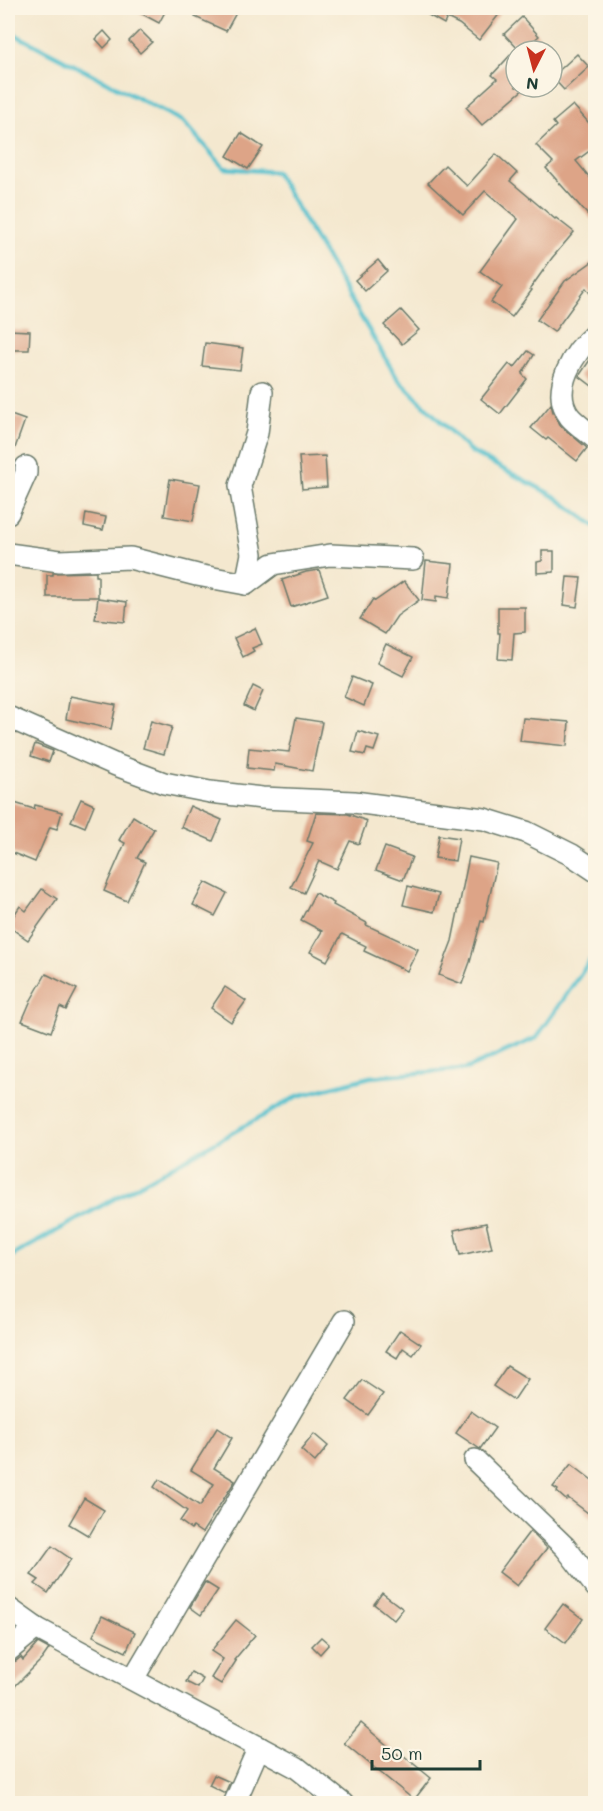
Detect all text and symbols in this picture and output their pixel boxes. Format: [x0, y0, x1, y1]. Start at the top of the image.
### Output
north arrow [504, 39, 564, 99]
text: N [525, 73, 540, 95]
scale bar [372, 1733, 480, 1771]
text: 50 m [381, 1741, 423, 1765]

